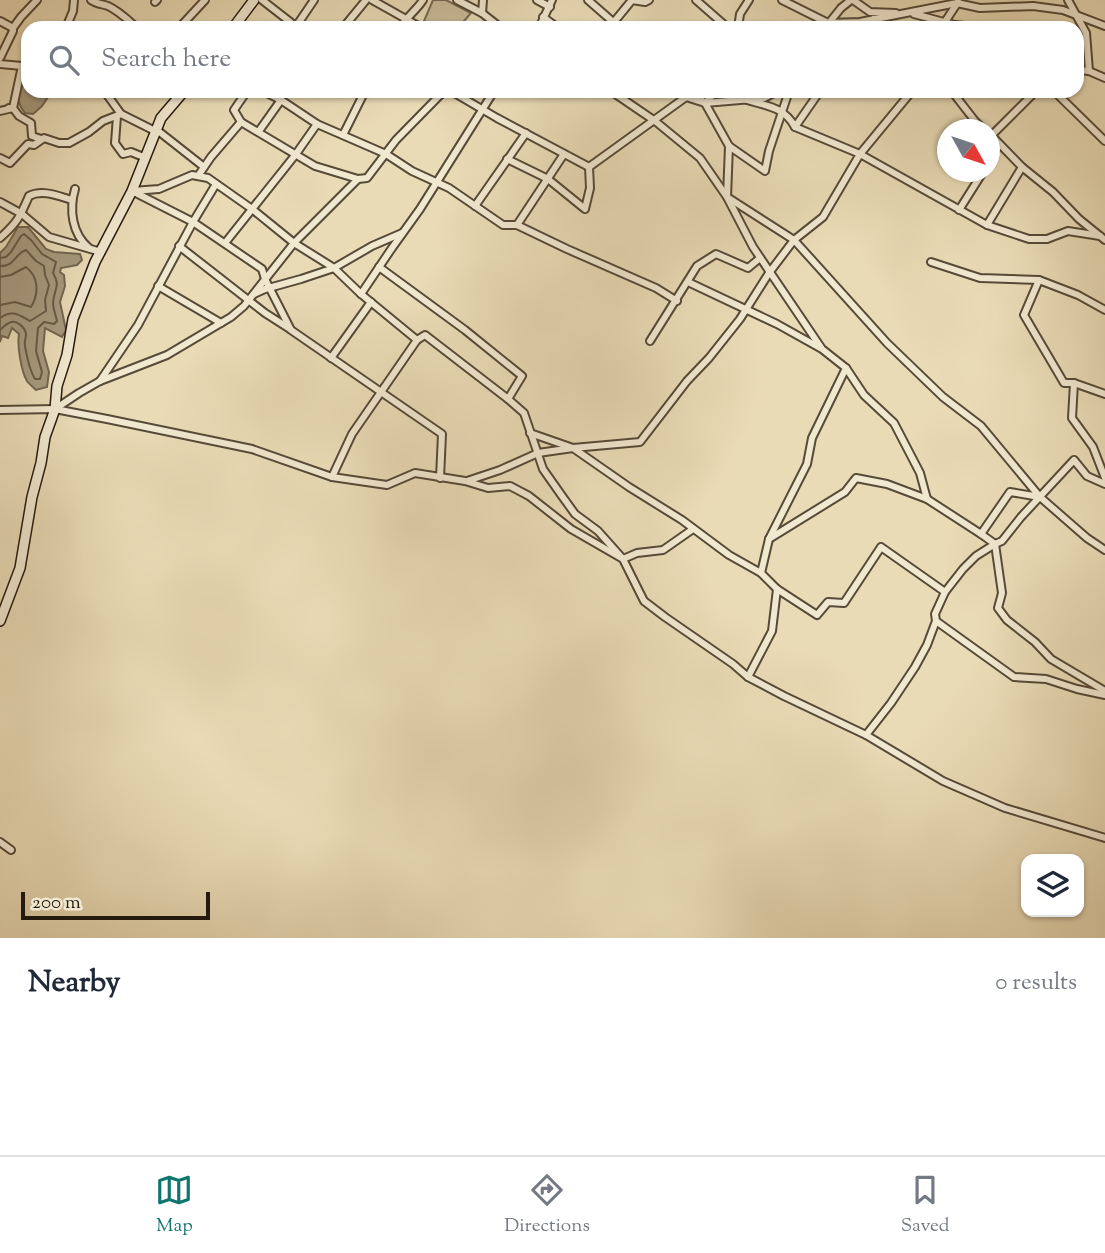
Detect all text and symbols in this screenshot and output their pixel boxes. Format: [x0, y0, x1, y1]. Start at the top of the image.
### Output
search box [21, 21, 1084, 98]
icon: search [45, 41, 83, 79]
text: Search here [101, 41, 231, 78]
north arrow [937, 119, 1000, 182]
map controls [1021, 854, 1084, 917]
button: layers [1021, 854, 1084, 917]
scale bar [21, 889, 210, 921]
text: 200 m [32, 890, 81, 917]
text: Nearby [28, 962, 120, 1005]
text: 0 results [995, 967, 1077, 1000]
tab: Map [155, 1171, 193, 1240]
tab: Directions [504, 1171, 590, 1240]
tab: Saved [901, 1171, 950, 1240]

